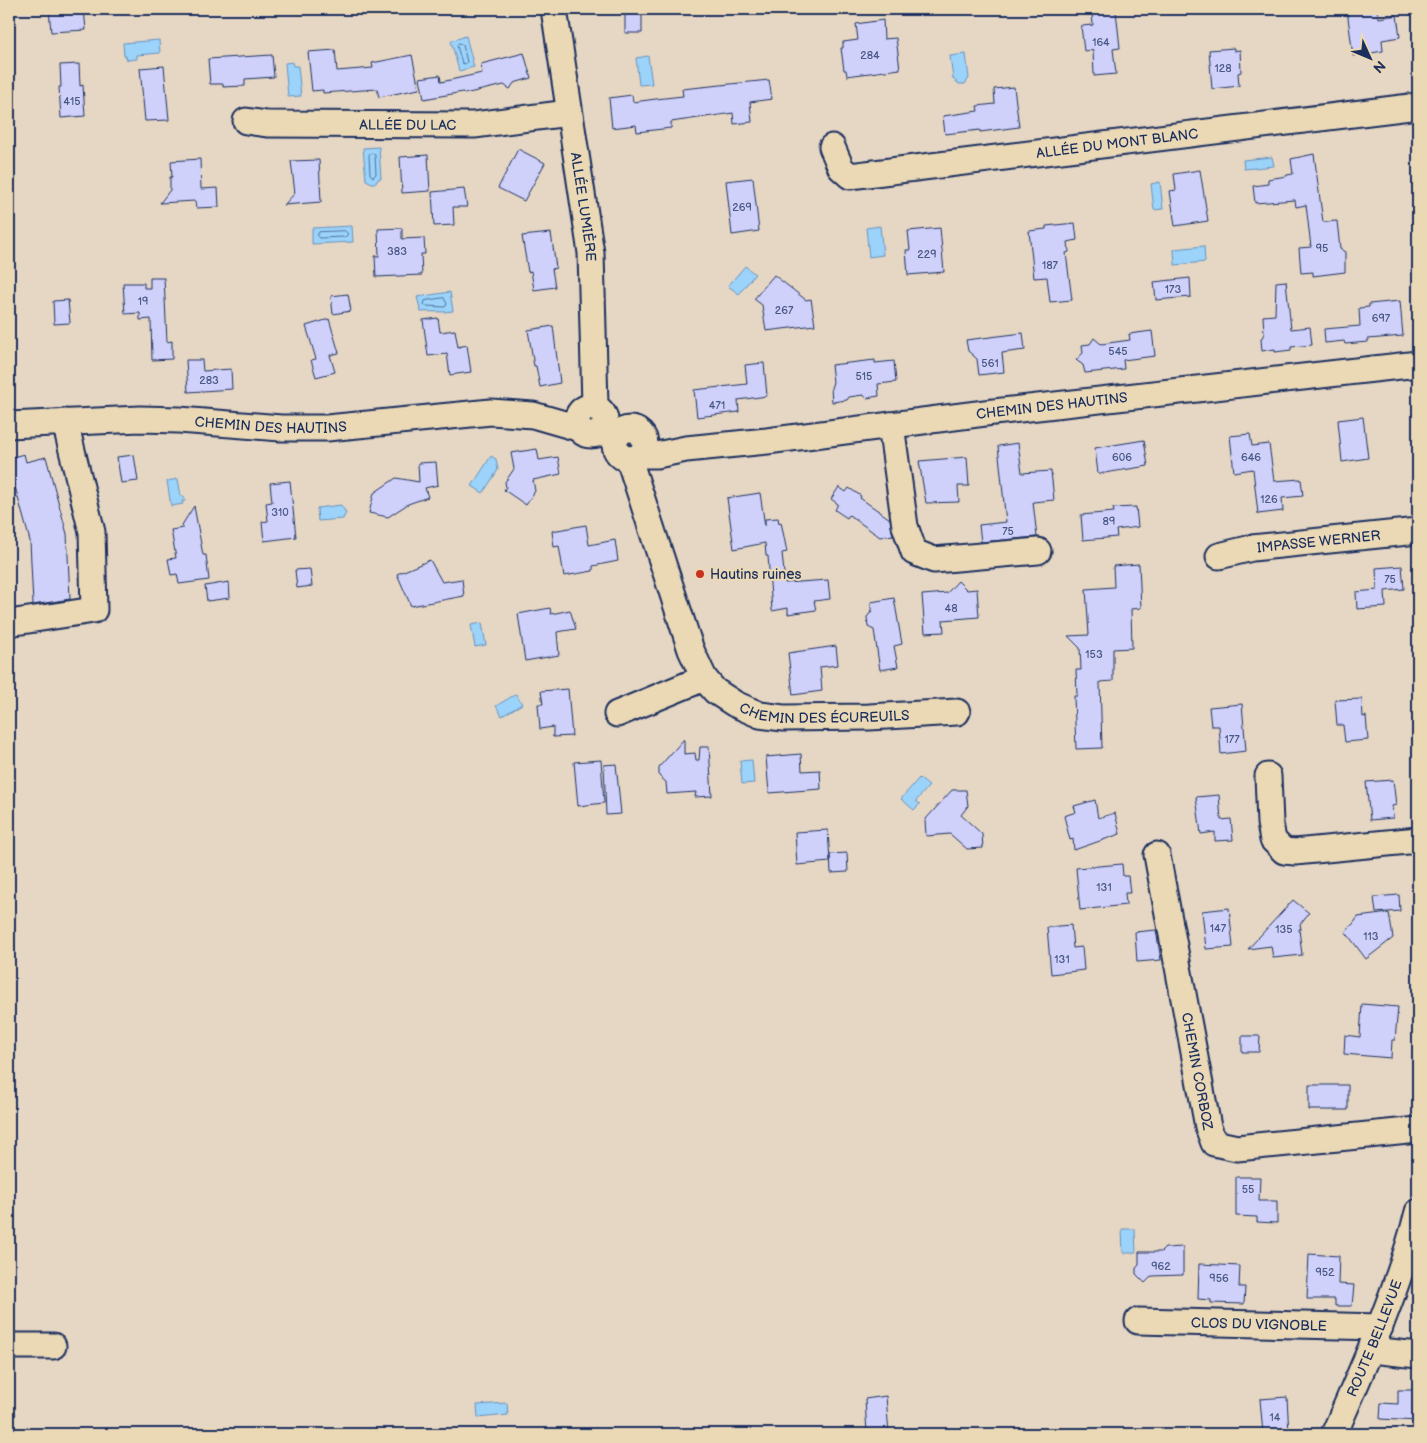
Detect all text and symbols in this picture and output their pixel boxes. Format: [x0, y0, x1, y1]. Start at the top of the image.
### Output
north arrow [1344, 32, 1394, 82]
house number: 164 [1092, 36, 1110, 49]
house number: 284 [860, 49, 880, 62]
text: N [1369, 57, 1389, 76]
house number: 128 [1214, 62, 1232, 75]
house number: 415 [63, 95, 81, 108]
street label: ALLÉE DU LAC [359, 116, 456, 134]
street label: ALLÉE DU MONT BLANC [1035, 125, 1199, 162]
street label: ALLÉE LUMIÈRE [567, 151, 599, 262]
house number: 269 [732, 201, 752, 214]
house number: 95 [1316, 242, 1328, 255]
house number: 383 [387, 245, 407, 258]
house number: 229 [917, 248, 937, 261]
house number: 187 [1042, 259, 1059, 272]
house number: 173 [1165, 283, 1181, 296]
house number: 19 [138, 295, 148, 308]
house number: 267 [775, 304, 794, 317]
house number: 697 [1372, 312, 1391, 325]
house number: 545 [1108, 345, 1128, 358]
house number: 561 [981, 357, 999, 370]
house number: 515 [856, 370, 872, 383]
house number: 283 [199, 374, 219, 387]
street label: CHEMIN DES HAUTINS [975, 389, 1128, 423]
house number: 471 [709, 399, 725, 412]
street label: CHEMIN DES HAUTINS [194, 413, 348, 437]
house number: 606 [1112, 451, 1132, 464]
house number: 646 [1241, 451, 1261, 464]
house number: 126 [1260, 493, 1278, 506]
house number: 310 [271, 506, 289, 519]
house number: 89 [1103, 515, 1115, 528]
house number: 75 [1002, 525, 1014, 538]
street label: IMPASSE WERNER [1256, 527, 1381, 556]
place label: Hautins ruines [710, 566, 801, 583]
marker: Hautins ruines [694, 568, 706, 580]
house number: 75 [1384, 573, 1396, 586]
house number: 48 [944, 602, 958, 615]
house number: 153 [1085, 648, 1103, 661]
street label: CHEMIN DES ÉCUREUILS [737, 699, 910, 727]
house number: 177 [1224, 733, 1240, 746]
house number: 131 [1096, 881, 1112, 894]
house number: 147 [1210, 922, 1227, 935]
house number: 135 [1275, 923, 1293, 936]
house number: 113 [1363, 930, 1379, 943]
house number: 131 [1054, 953, 1070, 966]
street label: CHEMIN CORBOZ [1178, 1011, 1216, 1132]
house number: 55 [1242, 1183, 1254, 1196]
house number: 962 [1151, 1260, 1171, 1273]
house number: 952 [1315, 1266, 1335, 1279]
house number: 956 [1209, 1272, 1229, 1285]
street label: ROUTE BELLEVUE [1343, 1278, 1406, 1399]
street label: CLOS DU VIGNOBLE [1191, 1314, 1327, 1335]
house number: 14 [1270, 1411, 1281, 1424]

